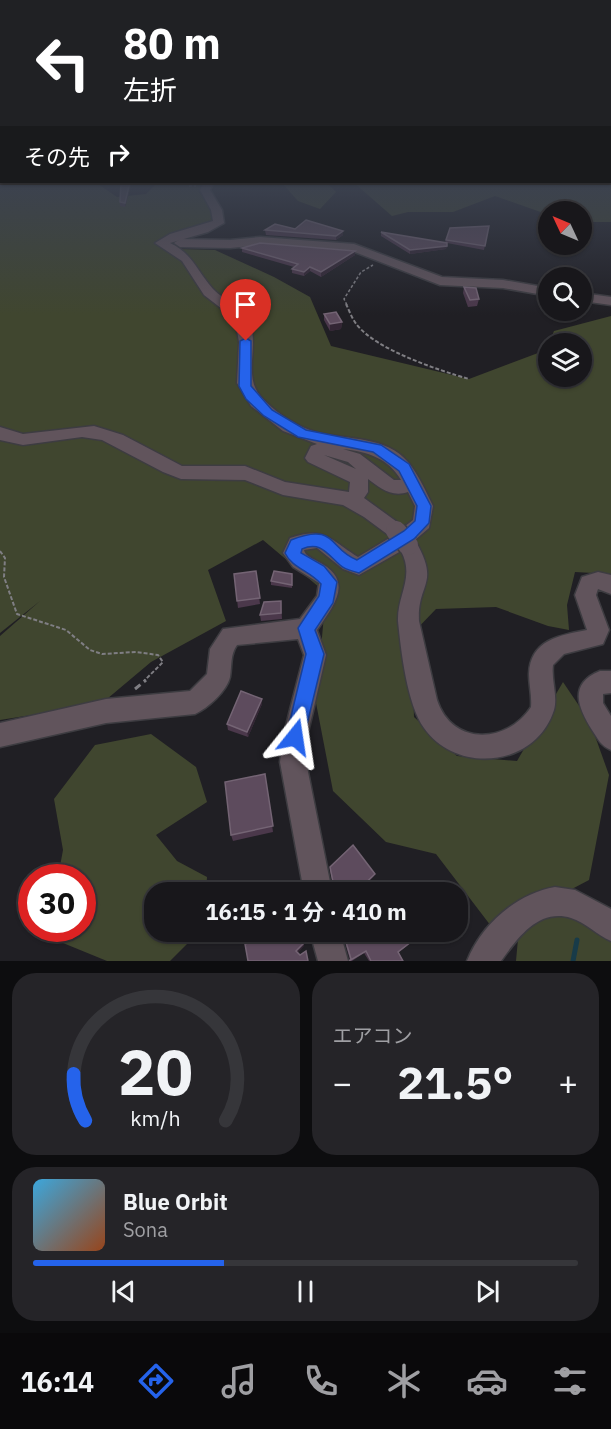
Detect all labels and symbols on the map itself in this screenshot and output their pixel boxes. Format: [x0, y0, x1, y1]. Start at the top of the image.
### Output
north arrow [538, 201, 592, 255]
pin [220, 279, 271, 341]
position arrow [263, 705, 327, 769]
speed limit sign: 30 [18, 864, 96, 942]

